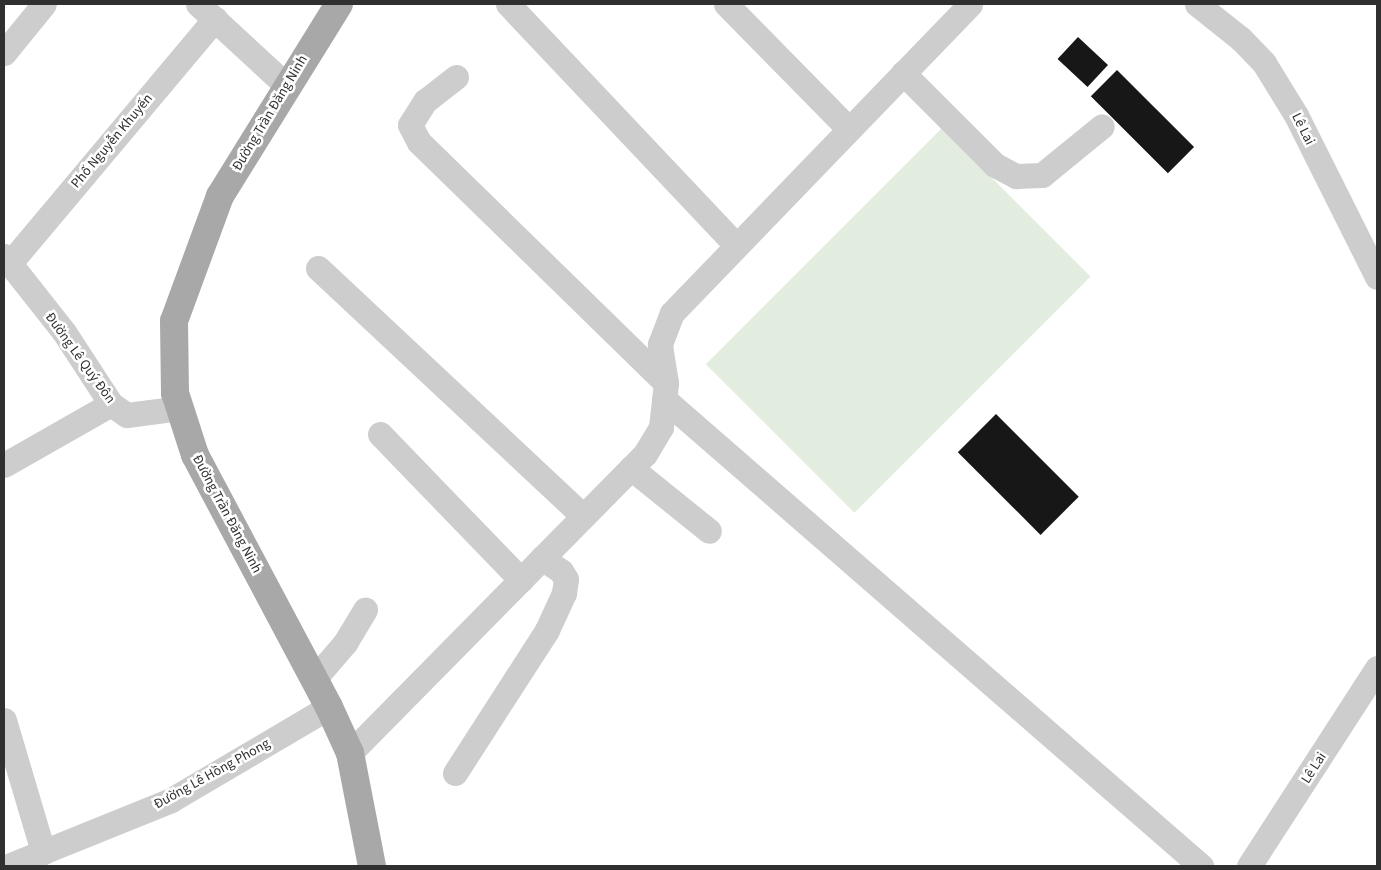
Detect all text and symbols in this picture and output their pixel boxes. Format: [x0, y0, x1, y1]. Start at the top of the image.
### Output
street label: Đường Trần Đăng Ninh [229, 52, 311, 174]
street label: Phố Nguyễn Khuyến [68, 90, 156, 192]
street label: Lê Lai [1288, 110, 1318, 148]
street label: Đường Lê Quý Đôn [41, 309, 119, 407]
street label: Đường Trần Đăng Ninh [189, 452, 265, 576]
street label: Đường Lê Hồng Phong [151, 735, 273, 813]
street label: Lê Lai [1298, 749, 1330, 787]

